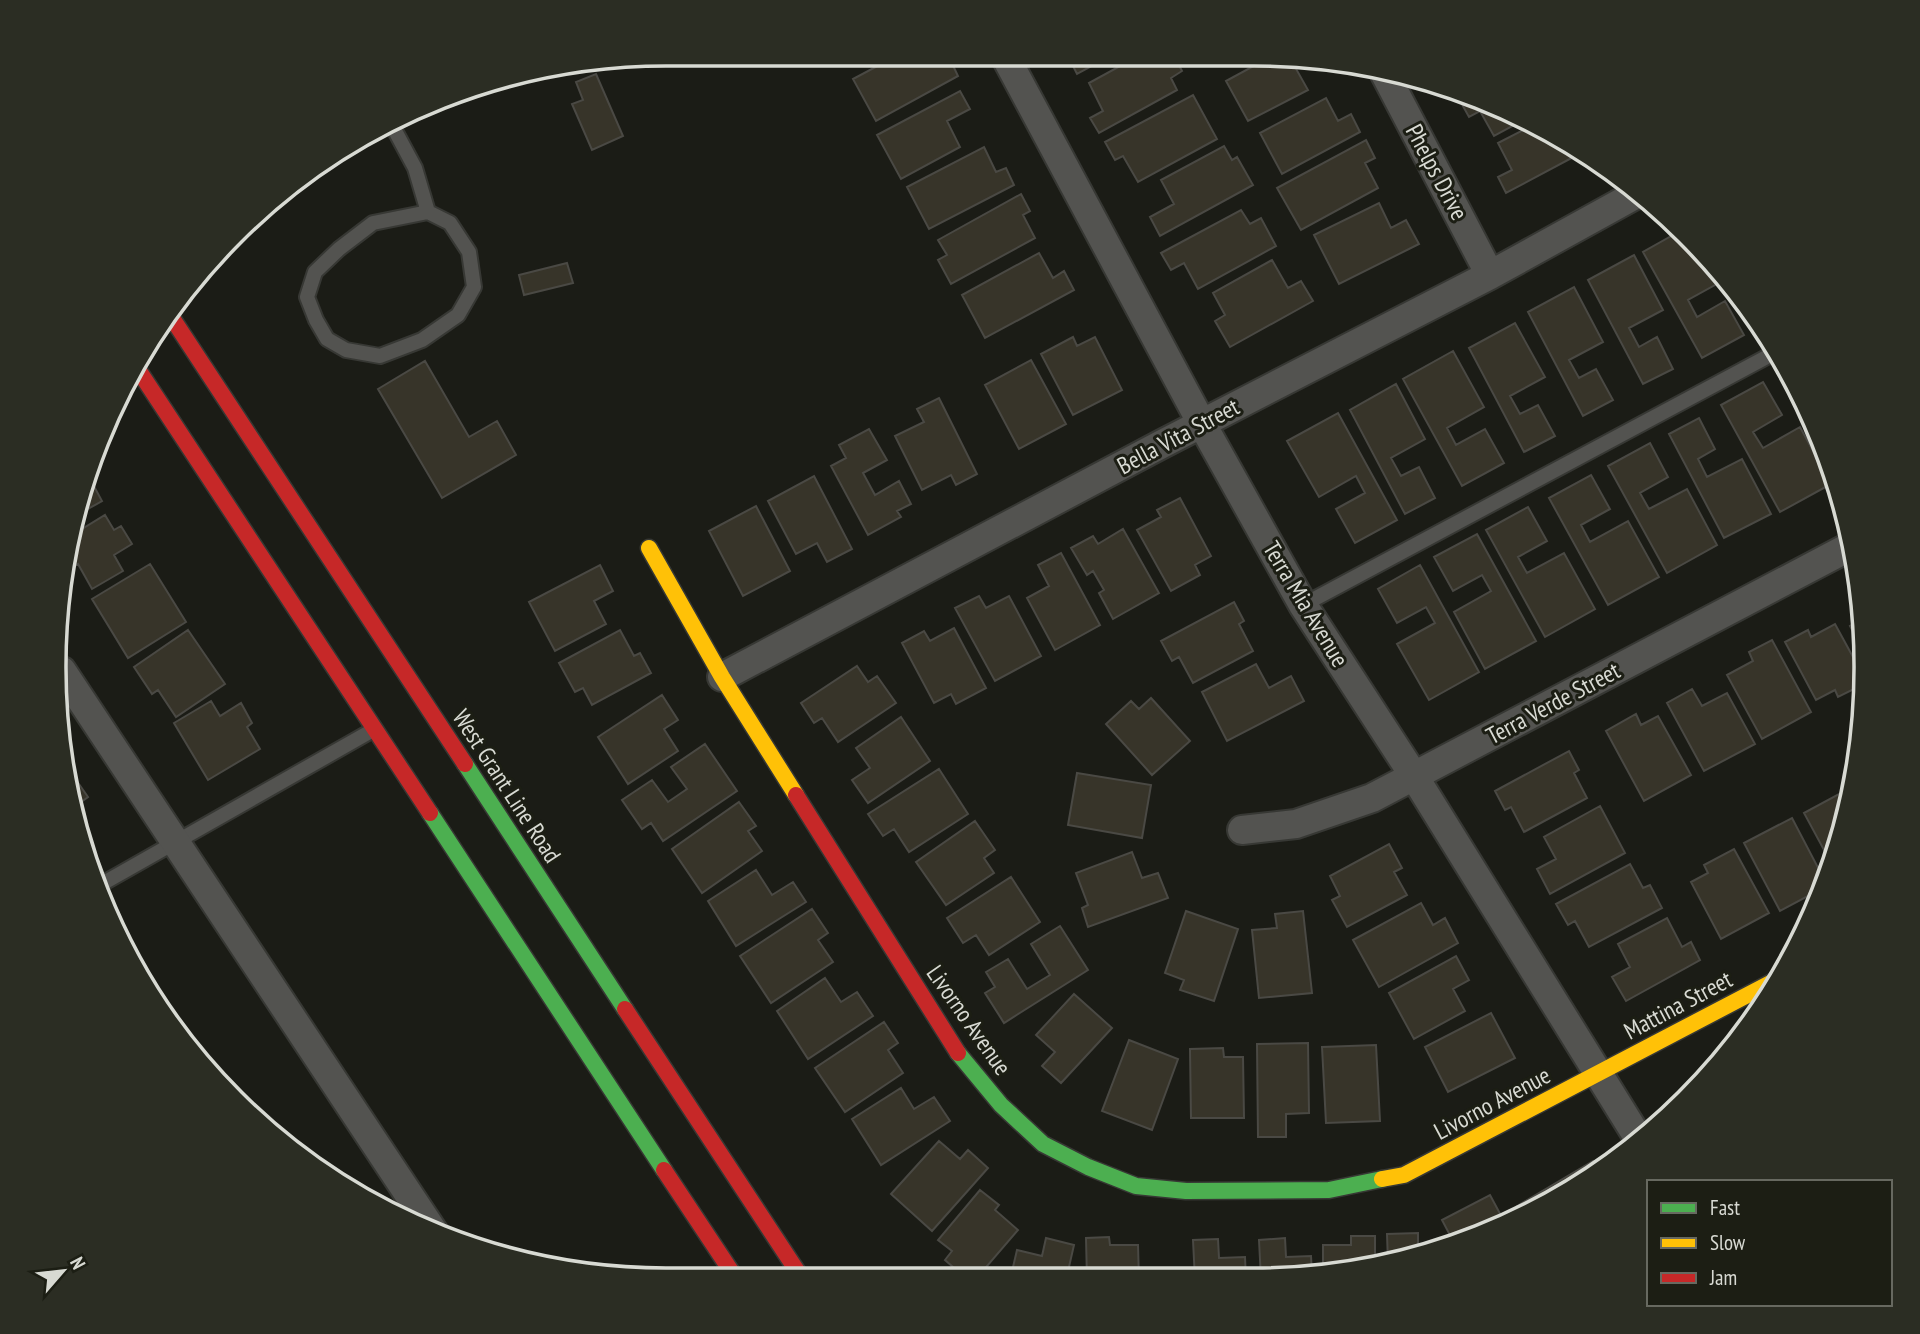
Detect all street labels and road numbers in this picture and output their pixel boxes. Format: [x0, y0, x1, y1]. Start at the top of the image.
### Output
street label: Phelps Drive [1399, 119, 1475, 225]
street label: Bella Vita Street [1112, 391, 1245, 481]
street label: Terra Mia Avenue [1256, 535, 1356, 673]
street label: Terra Verde Street [1481, 655, 1625, 751]
street label: West Grant Line Road [446, 703, 568, 869]
street label: Livorno Avenue [920, 959, 1018, 1081]
street label: Mattina Street [1619, 963, 1738, 1046]
street label: Livorno Avenue [1428, 1059, 1556, 1147]

